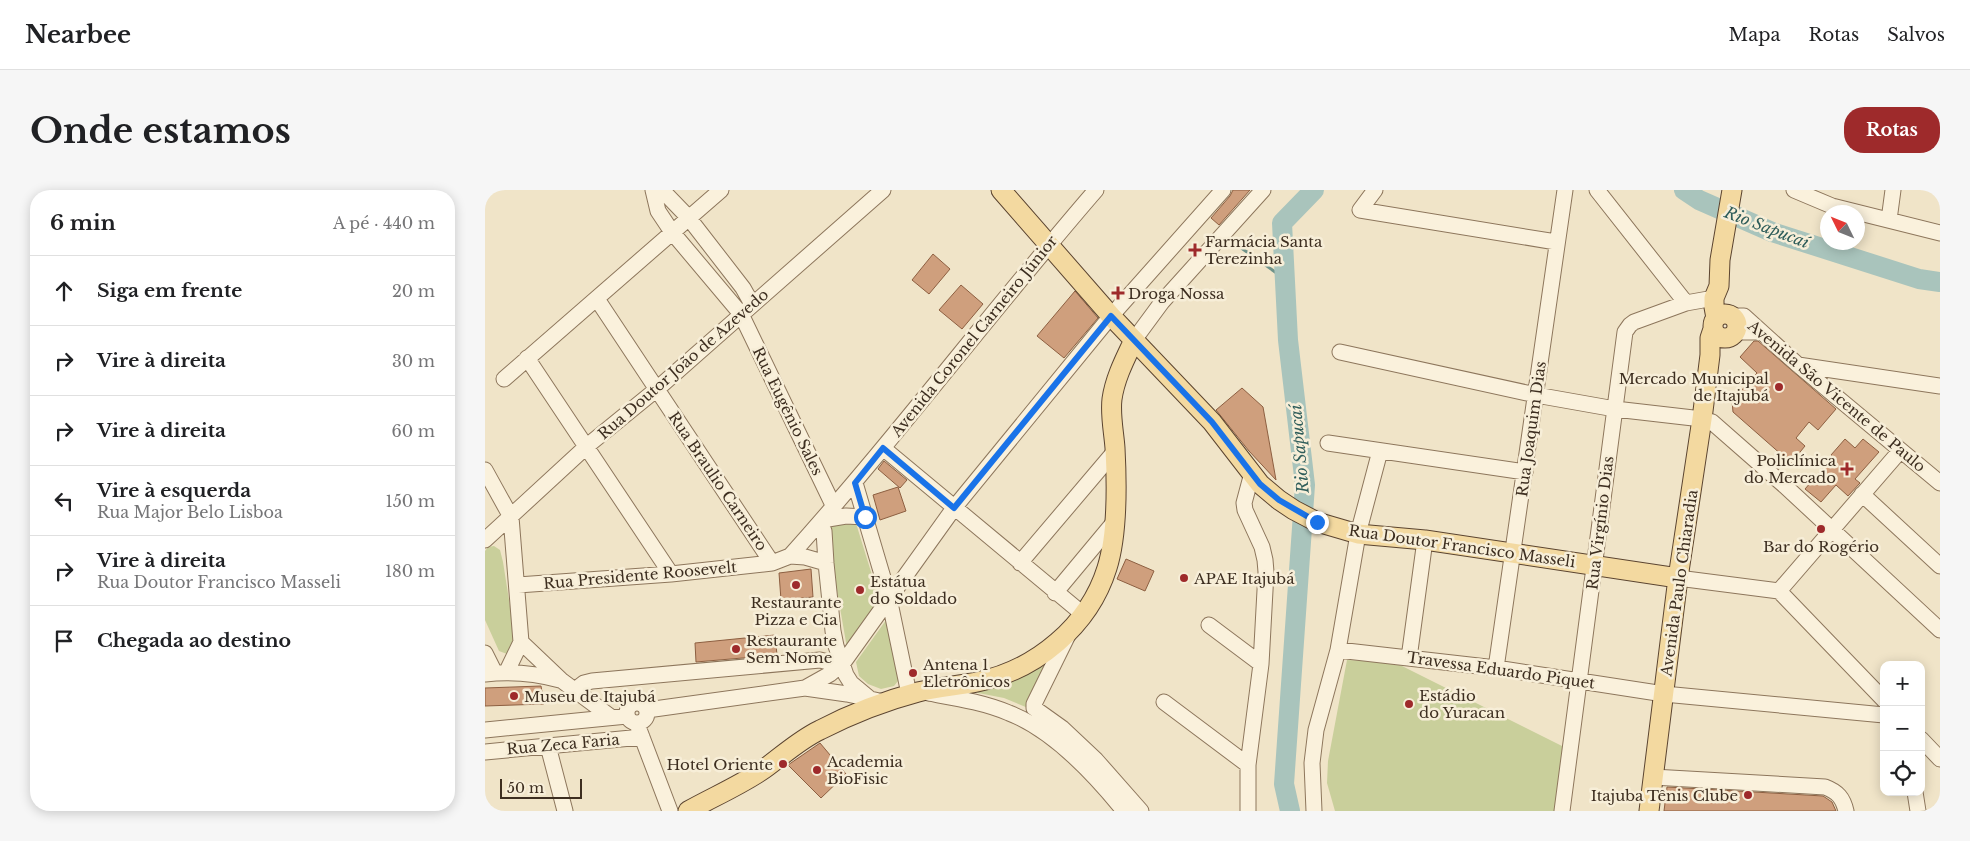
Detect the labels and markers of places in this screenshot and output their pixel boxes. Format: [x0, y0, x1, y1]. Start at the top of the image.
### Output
place label: Farmácia Santa Terezinha [1205, 232, 1323, 268]
marker: Farmácia Santa Terezinha [1189, 244, 1201, 256]
place label: Droga Nossa [1128, 284, 1225, 303]
marker: Droga Nossa [1112, 287, 1124, 299]
place label: Mercado Municipal de Itajubá [1619, 369, 1770, 405]
marker: Mercado Municipal de Itajubá [1773, 381, 1785, 393]
place label: Policlínica do Mercado [1744, 451, 1837, 487]
marker: Policlínica do Mercado [1840, 462, 1854, 476]
marker: Bar do Rogério [1815, 523, 1827, 535]
place label: Bar do Rogério [1763, 537, 1879, 556]
place label: APAE Itajubá [1193, 569, 1295, 588]
place label: Estátua do Soldado [870, 572, 957, 608]
marker: APAE Itajubá [1178, 572, 1190, 584]
marker: Restaurante Pizza e Cia [790, 579, 802, 591]
marker: Estátua do Soldado [854, 584, 866, 596]
place label: Restaurante Pizza e Cia [750, 593, 842, 629]
place label: Restaurante Sem Nome [746, 631, 837, 667]
marker: Restaurante Sem Nome [730, 643, 742, 655]
place label: Antena 1 Eletrônicos [922, 655, 1010, 691]
marker: Antena 1 Eletrônicos [907, 667, 919, 679]
place label: Estádio do Yuracan [1419, 686, 1505, 722]
place label: Museu de Itajubá [524, 687, 656, 706]
marker: Museu de Itajubá [508, 690, 520, 702]
marker: Estádio do Yuracan [1403, 698, 1415, 710]
place label: Academia BioFisic [826, 752, 904, 788]
place label: Hotel Oriente [667, 755, 773, 774]
marker: Hotel Oriente [777, 758, 789, 770]
marker: Academia BioFisic [811, 764, 823, 776]
place label: Itajuba Tênis Clube [1591, 786, 1738, 805]
marker: Itajuba Tênis Clube [1742, 789, 1754, 801]

